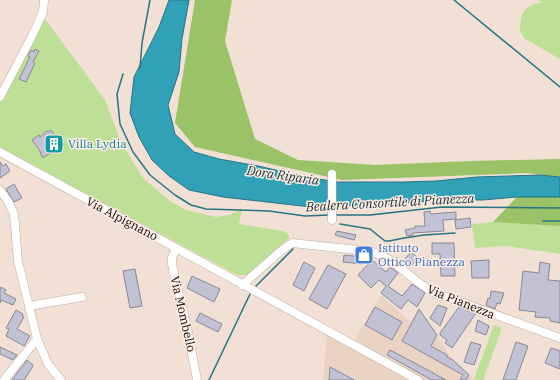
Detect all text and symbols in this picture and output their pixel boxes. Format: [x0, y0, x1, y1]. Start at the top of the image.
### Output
building icon: Villa Lydia [43, 133, 65, 155]
place label: Villa Lydia [68, 136, 127, 151]
water label: Dora Riparia [245, 162, 320, 189]
water label: Bealera Consortile di Pianezza [304, 190, 475, 215]
street label: Via Alpignano [84, 193, 161, 244]
place label: Istituto Ottico Pianezza [378, 240, 465, 269]
shop icon: Istituto Ottico Pianezza [353, 244, 375, 266]
street label: Via Mombello [167, 275, 200, 353]
street label: Via Pianezza [425, 281, 498, 322]

